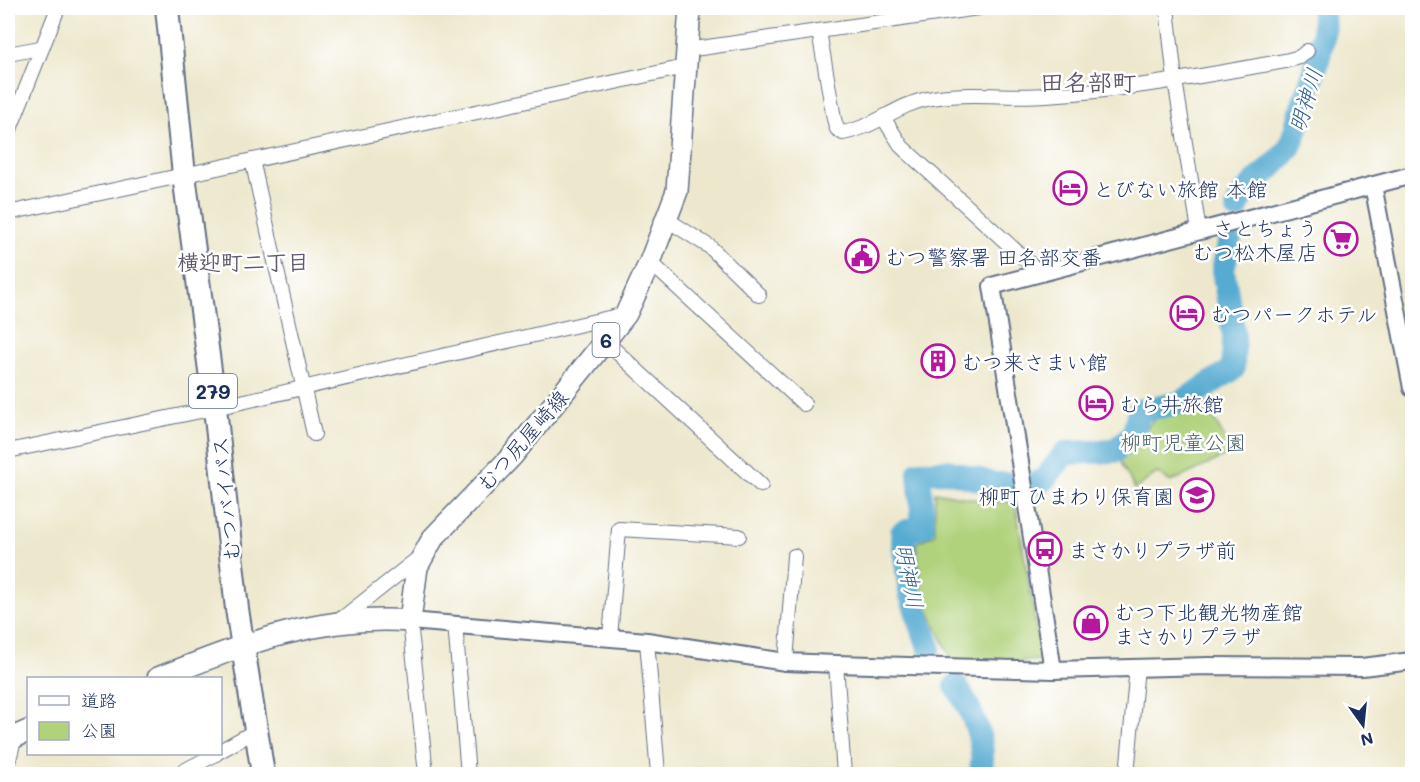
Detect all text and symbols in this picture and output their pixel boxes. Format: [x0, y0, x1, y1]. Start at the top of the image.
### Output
water label: 明神川 [1281, 64, 1329, 136]
district label: 田名部町 [1040, 66, 1136, 97]
hotel icon: とびない旅館 本館 [1052, 170, 1088, 206]
place label: とびない旅館 本館 [1093, 175, 1268, 202]
place label: さとちょう むつ松木屋店 [1192, 214, 1318, 265]
supermarket icon: さとちょう むつ松木屋店 [1323, 221, 1359, 257]
public building icon: むつ警察署 田名部交番 [844, 238, 880, 274]
place label: むつ警察署 田名部交番 [885, 243, 1102, 270]
district label: 横迎町二丁目 [177, 247, 309, 276]
hotel icon: むつパークホテル [1169, 295, 1205, 331]
place label: むつパークホテル [1210, 300, 1377, 327]
road number: 6 [592, 323, 620, 357]
building icon: むつ来さまい館 [920, 343, 956, 379]
place label: むつ来さまい館 [961, 348, 1108, 375]
road number: 279 [189, 374, 237, 408]
street label: むつ尻屋崎線 [470, 384, 574, 496]
hotel icon: むら井旅館 [1078, 385, 1114, 421]
place label: むら井旅館 [1119, 390, 1224, 417]
park label: 柳町児童公園 [1120, 428, 1246, 455]
street label: むつバイパス [205, 435, 245, 563]
school or university icon: 柳町 ひまわり保育園 [1179, 477, 1215, 513]
place label: 柳町 ひまわり保育園 [978, 482, 1174, 509]
bus stop icon: まさかりプラザ前 [1027, 531, 1063, 567]
place label: まさかりプラザ前 [1068, 536, 1236, 563]
water label: 明神川 [889, 541, 931, 611]
place label: むつ下北観光物産館 まさかりプラザ [1114, 598, 1303, 649]
shop icon: むつ下北観光物産館 まさかりプラザ [1073, 605, 1109, 641]
legend [27, 677, 222, 755]
text: 道路 [81, 688, 117, 712]
north arrow [1333, 695, 1393, 755]
text: 公園 [81, 718, 117, 742]
text: N [1358, 728, 1376, 752]

